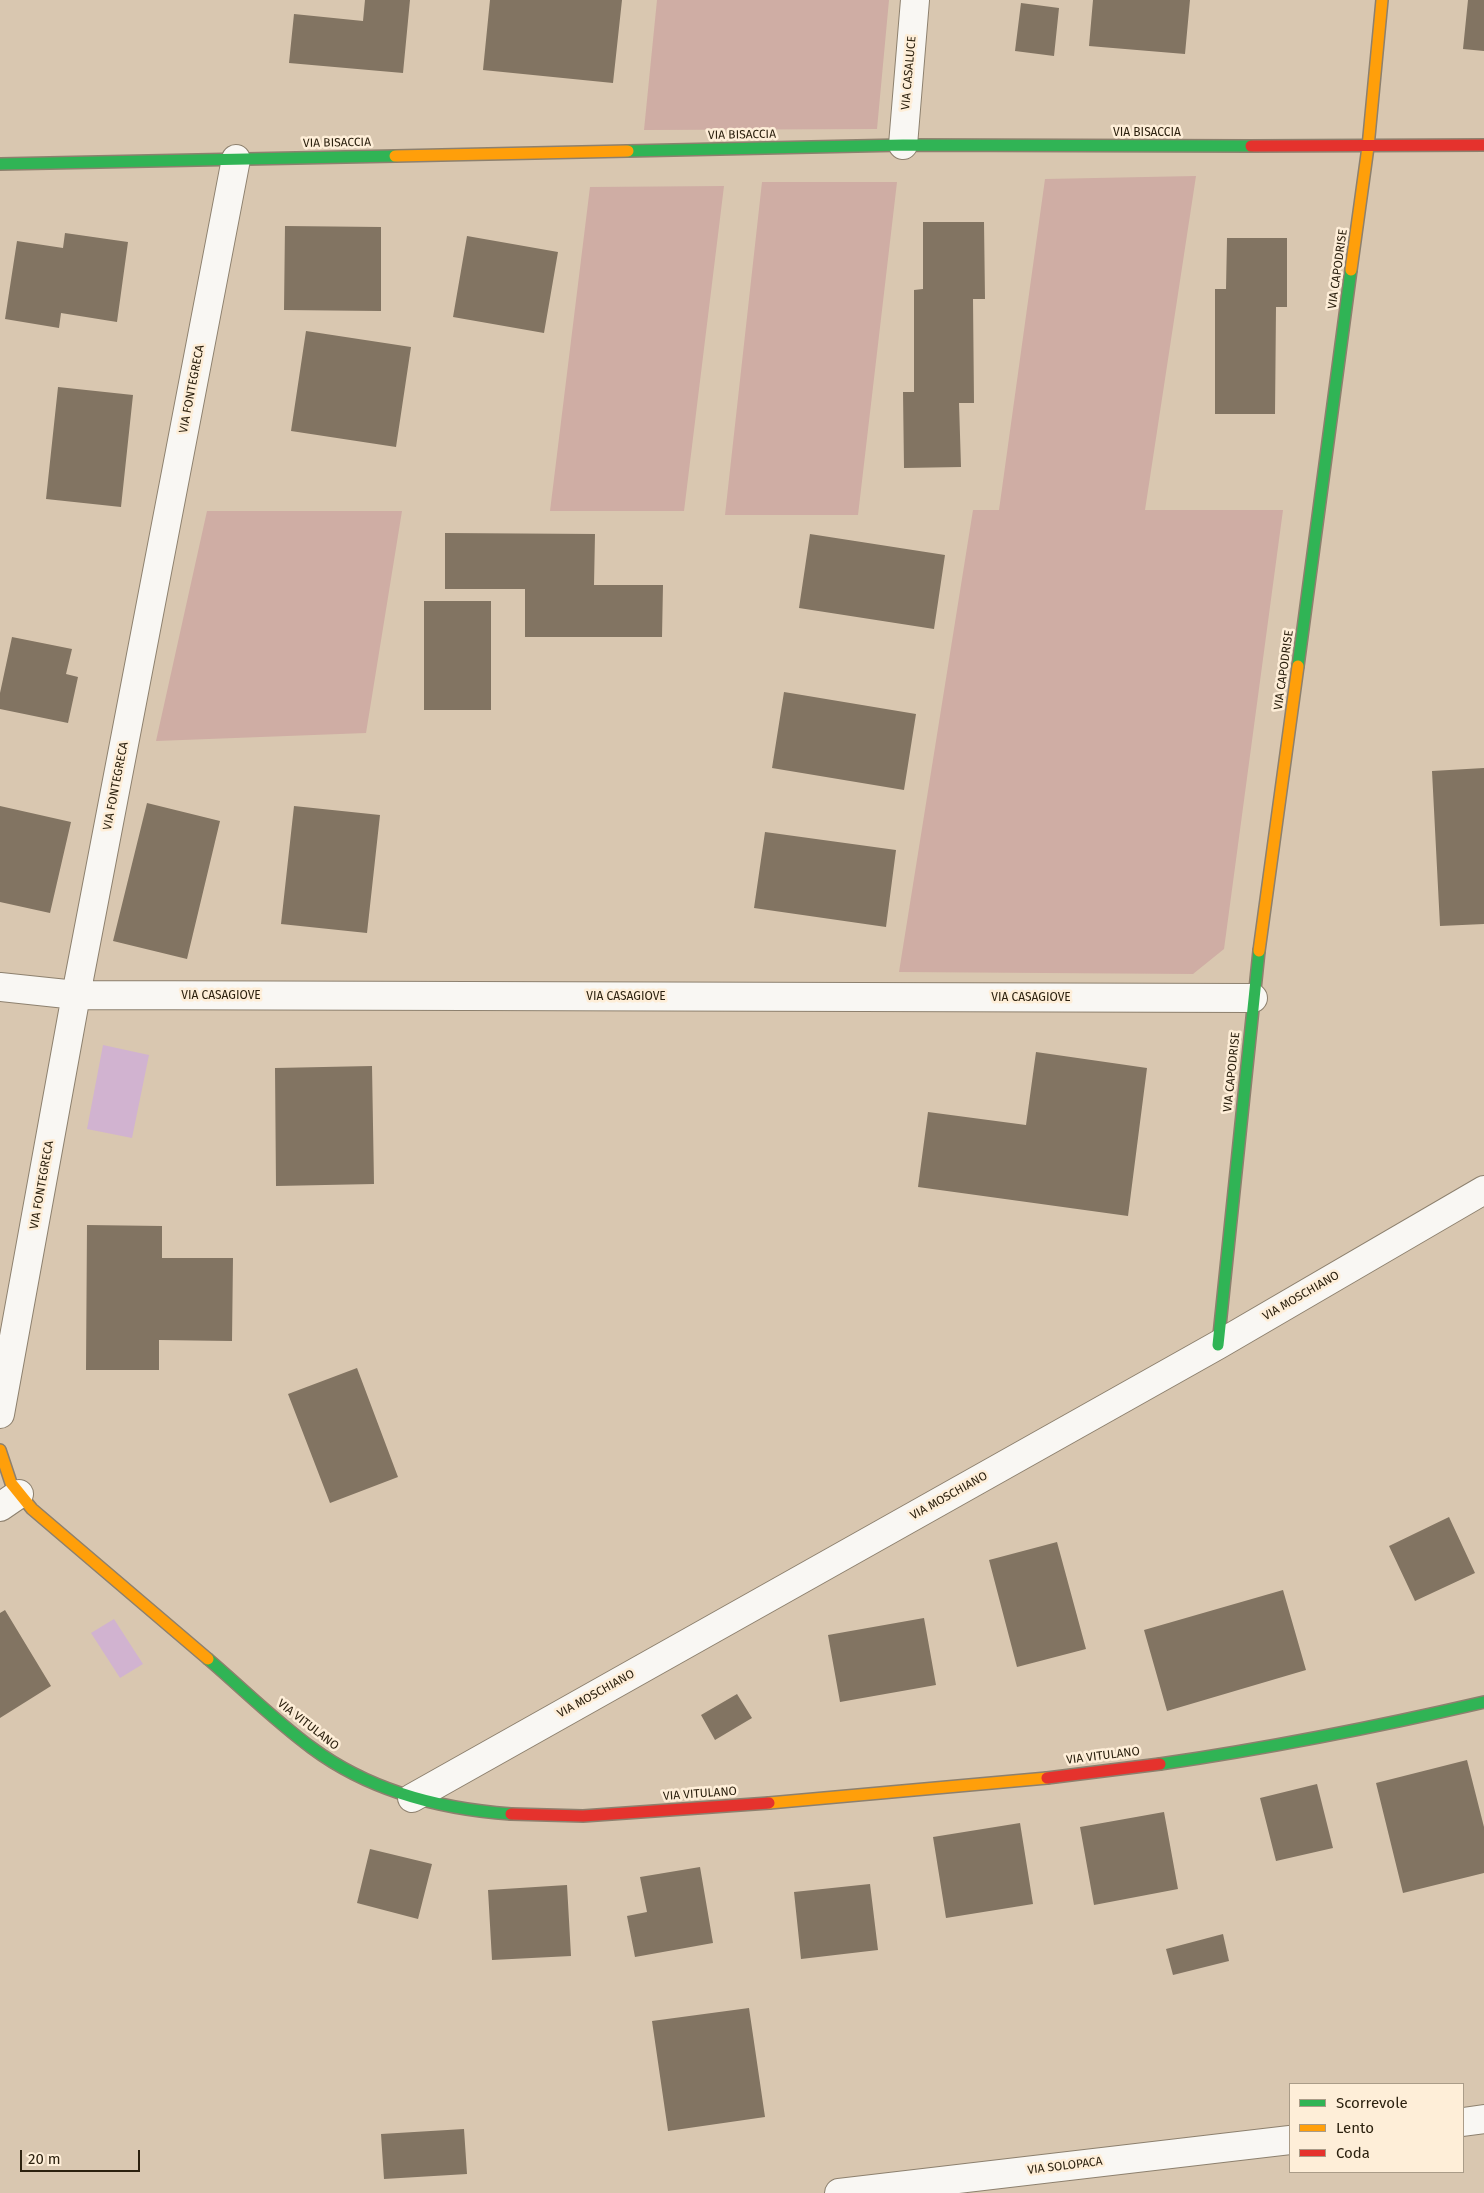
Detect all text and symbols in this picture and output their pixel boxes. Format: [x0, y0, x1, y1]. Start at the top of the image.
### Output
street label: VIA CASALUCE [899, 36, 919, 110]
street label: VIA BISACCIA [1113, 126, 1181, 140]
street label: VIA BISACCIA [708, 127, 776, 143]
street label: VIA BISACCIA [303, 135, 371, 151]
street label: VIA CAPODRISE [1325, 228, 1351, 310]
street label: VIA FONTEGRECA [176, 344, 208, 434]
street label: VIA CAPODRISE [1271, 629, 1297, 711]
street label: VIA FONTEGRECA [100, 741, 132, 831]
street label: VIA CASAGIOVE [181, 989, 261, 1003]
street label: VIA CASAGIOVE [586, 990, 666, 1004]
street label: VIA CASAGIOVE [991, 991, 1071, 1005]
street label: VIA CAPODRISE [1221, 1031, 1243, 1113]
street label: VIA FONTEGRECA [27, 1140, 57, 1230]
street label: VIA MOSCHIANO [1260, 1268, 1342, 1324]
street label: VIA MOSCHIANO [908, 1469, 990, 1523]
street label: VIA MOSCHIANO [555, 1667, 637, 1721]
street label: VIA VITULANO [274, 1697, 342, 1753]
street label: VIA VITULANO [1065, 1744, 1141, 1768]
street label: VIA VITULANO [663, 1784, 737, 1804]
legend [1289, 2083, 1464, 2173]
text: Scorrevole [1336, 2094, 1408, 2112]
text: Lento [1336, 2119, 1374, 2137]
scale bar [22, 2140, 142, 2172]
text: Coda [1336, 2144, 1370, 2162]
text: 20 m [28, 2150, 61, 2168]
street label: VIA SOLOPACA [1027, 2154, 1103, 2178]

